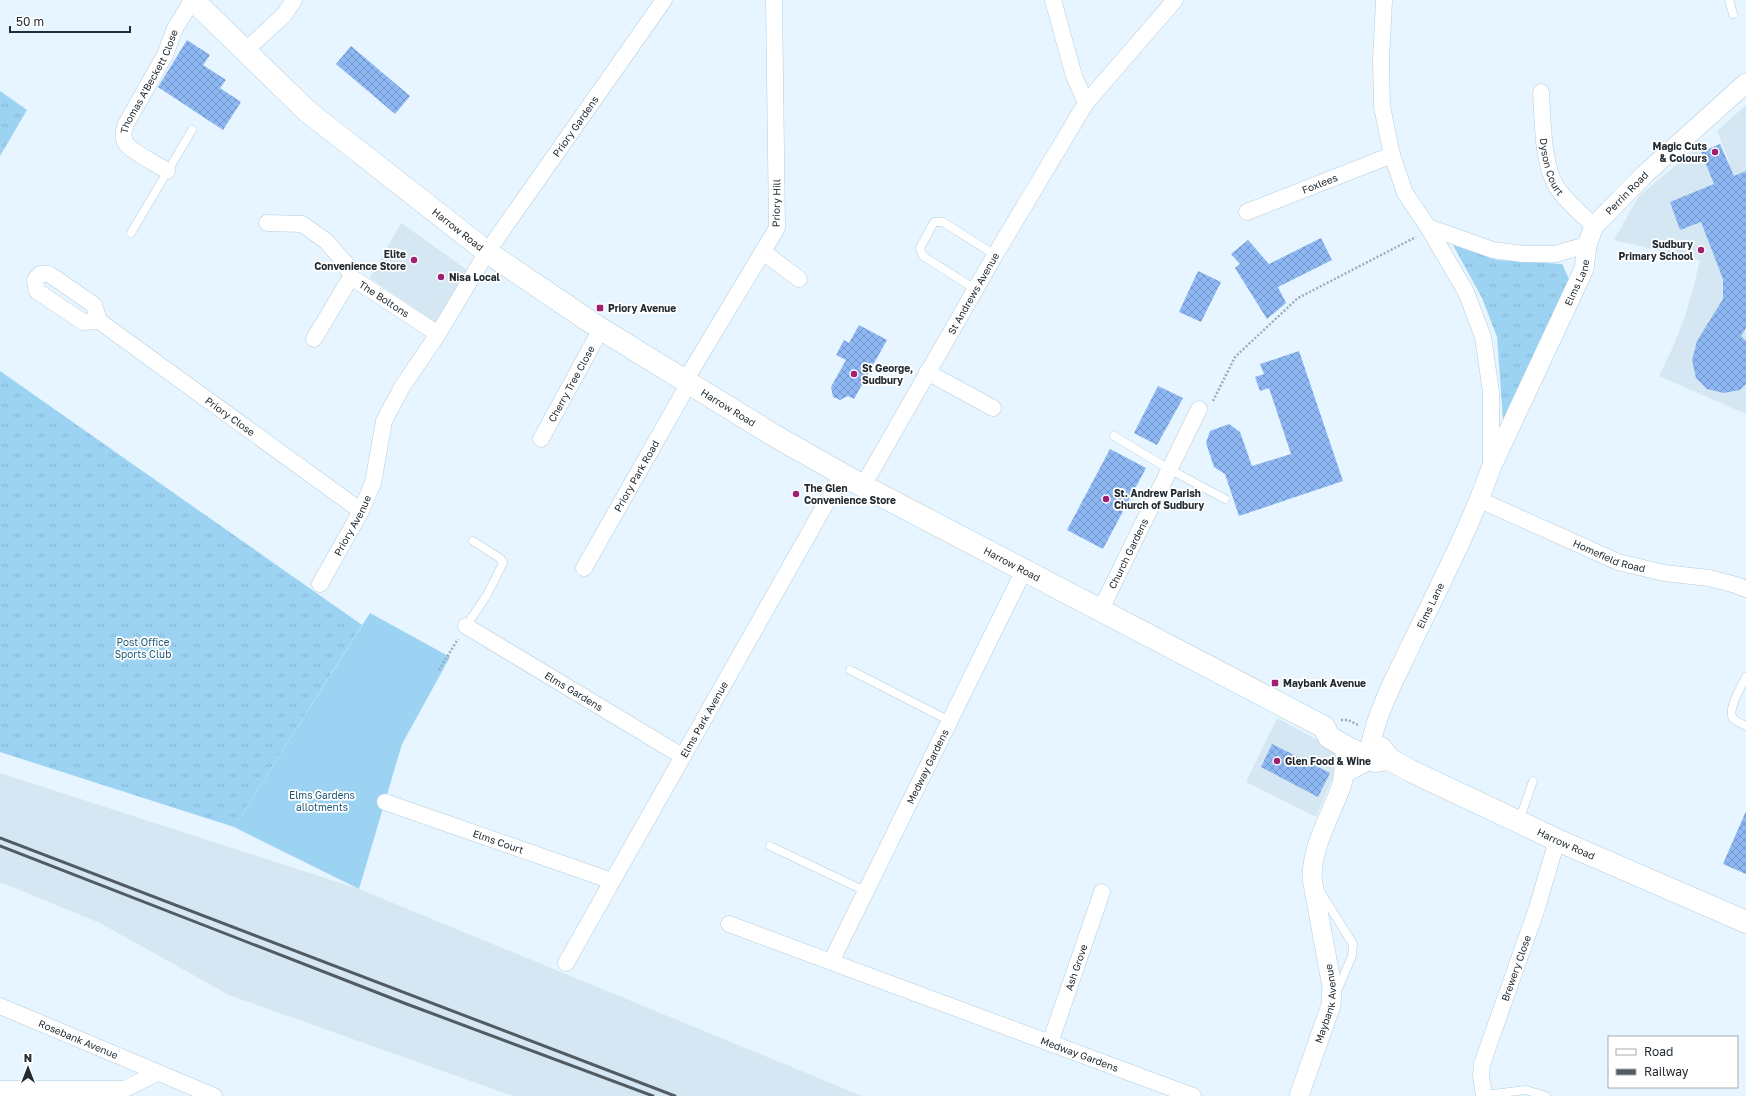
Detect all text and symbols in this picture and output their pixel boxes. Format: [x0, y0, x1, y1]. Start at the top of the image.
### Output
scale bar [10, 8, 130, 34]
text: 50 m [16, 14, 44, 29]
street label: Thomas A'Beckett Close [118, 28, 180, 135]
street label: Priory Gardens [550, 93, 601, 159]
street label: Dyson Court [1538, 137, 1566, 198]
place label: Magic Cuts & Colours [1653, 140, 1707, 164]
marker: Magic Cuts & Colours [1710, 147, 1720, 157]
street label: Perrin Road [1603, 169, 1650, 217]
street label: Foxlees [1300, 171, 1339, 196]
street label: Priory Hill [770, 179, 782, 227]
street label: Harrow Road [430, 205, 486, 253]
place label: Sudbury Primary School [1619, 238, 1694, 262]
marker: Sudbury Primary School [1696, 245, 1706, 255]
place label: Elite Convenience Store [314, 248, 406, 272]
street label: St Andrews Avenue [945, 250, 1001, 336]
marker: Elite Convenience Store [409, 255, 419, 265]
street label: Elms Lane [1562, 259, 1591, 308]
place label: Nisa Local [449, 271, 500, 283]
marker: Nisa Local [436, 272, 446, 282]
street label: The Boltons [357, 278, 412, 320]
place label: Priory Avenue [608, 302, 676, 314]
marker: Priory Avenue [595, 303, 605, 313]
street label: Cherry Tree Close [545, 343, 597, 424]
place label: St George, Sudbury [862, 362, 913, 386]
marker: St George, Sudbury [849, 369, 859, 379]
street label: Harrow Road [699, 386, 758, 429]
street label: Priory Close [203, 394, 258, 438]
street label: Priory Park Road [611, 438, 661, 514]
place label: The Glen Convenience Store [804, 482, 896, 506]
place label: St. Andrew Parish Church of Sudbury [1114, 487, 1204, 511]
marker: The Glen Convenience Store [791, 489, 801, 499]
street label: Priory Avenue [331, 493, 373, 558]
marker: St. Andrew Parish Church of Sudbury [1101, 494, 1111, 504]
street label: Church Gardens [1106, 516, 1150, 591]
street label: Homefield Road [1571, 537, 1647, 574]
street label: Harrow Road [982, 544, 1042, 584]
street label: Elms Lane [1414, 581, 1446, 630]
park label: Post Office Sports Club [115, 636, 171, 660]
street label: Elms Gardens [543, 669, 605, 713]
place label: Maybank Avenue [1283, 677, 1366, 689]
marker: Maybank Avenue [1270, 678, 1280, 688]
street label: Elms Park Avenue [678, 679, 730, 759]
street label: Medway Gardens [904, 727, 951, 806]
place label: Glen Food & Wine [1285, 755, 1371, 767]
marker: Glen Food & Wine [1272, 756, 1282, 766]
park label: Elms Gardens allotments [289, 789, 355, 813]
street label: Harrow Road [1535, 826, 1597, 862]
street label: Elms Court [471, 827, 525, 856]
street label: Brewery Close [1499, 933, 1533, 1003]
street label: Ash Grove [1062, 942, 1090, 992]
street label: Maybank Avenue [1312, 963, 1338, 1045]
street label: Rosebank Avenue [37, 1017, 120, 1061]
street label: Medway Gardens [1039, 1034, 1120, 1074]
legend [1608, 1036, 1738, 1088]
text: Road [1644, 1044, 1673, 1059]
north arrow [8, 1048, 48, 1088]
text: N [24, 1051, 32, 1064]
text: Railway [1644, 1064, 1689, 1079]

